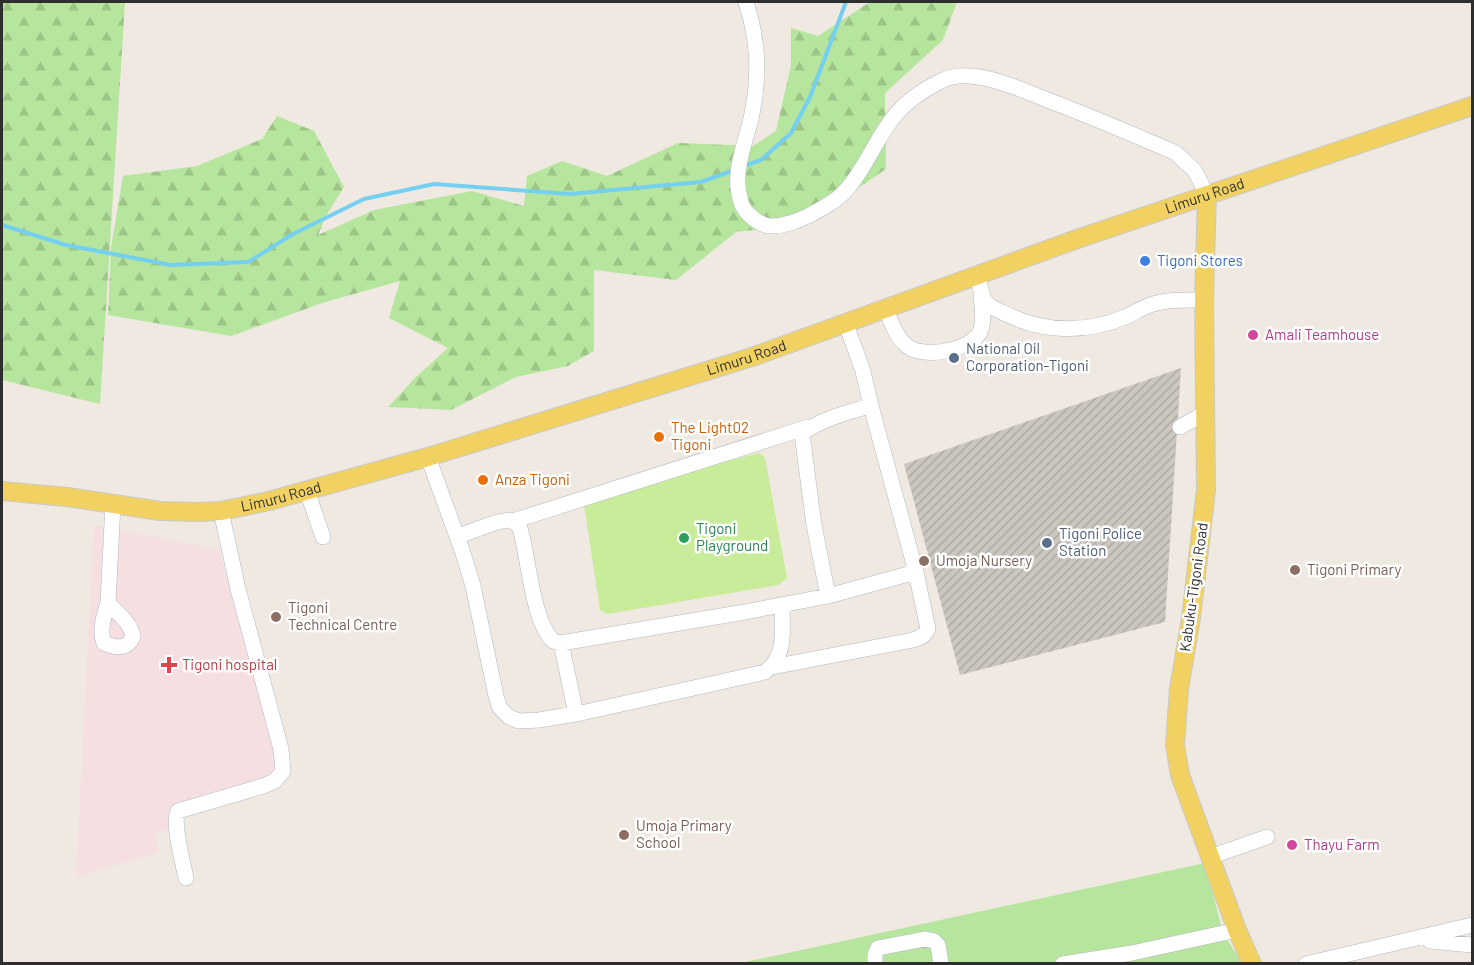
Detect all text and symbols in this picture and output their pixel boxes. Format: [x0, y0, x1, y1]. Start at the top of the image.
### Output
street label: Limuru Road [1162, 173, 1246, 217]
place label: Tigoni Stores [1157, 251, 1243, 269]
marker: Tigoni Stores [1138, 254, 1152, 268]
place label: Amali Teamhouse [1265, 325, 1379, 343]
marker: Amali Teamhouse [1246, 328, 1260, 342]
street label: Limuru Road [704, 335, 788, 378]
place label: National Oil Corporation-Tigoni [966, 339, 1089, 374]
marker: National Oil Corporation-Tigoni [947, 351, 961, 365]
place label: The Light02 Tigoni [671, 418, 749, 453]
marker: The Light02 Tigoni [652, 430, 666, 444]
place label: Anza Tigoni [495, 470, 570, 488]
marker: Anza Tigoni [476, 473, 490, 487]
street label: Limuru Road [239, 477, 323, 515]
place label: Tigoni Playground [696, 519, 768, 554]
street label: Kabuku-Tigoni Road [1175, 521, 1211, 653]
place label: Tigoni Police Station [1059, 524, 1142, 559]
marker: Tigoni Playground [677, 531, 691, 545]
marker: Tigoni Police Station [1040, 536, 1054, 550]
place label: Umoja Nursery [936, 551, 1032, 569]
marker: Umoja Nursery [917, 554, 931, 568]
place label: Tigoni Primary [1307, 560, 1401, 578]
marker: Tigoni Primary [1288, 563, 1302, 577]
place label: Tigoni Technical Centre [288, 598, 397, 633]
marker: Tigoni Technical Centre [269, 610, 283, 624]
place label: Tigoni hospital [182, 655, 277, 673]
marker: Tigoni hospital [160, 656, 178, 674]
place label: Umoja Primary School [636, 816, 732, 851]
marker: Umoja Primary School [617, 828, 631, 842]
place label: Thayu Farm [1304, 835, 1380, 853]
marker: Thayu Farm [1285, 838, 1299, 852]

